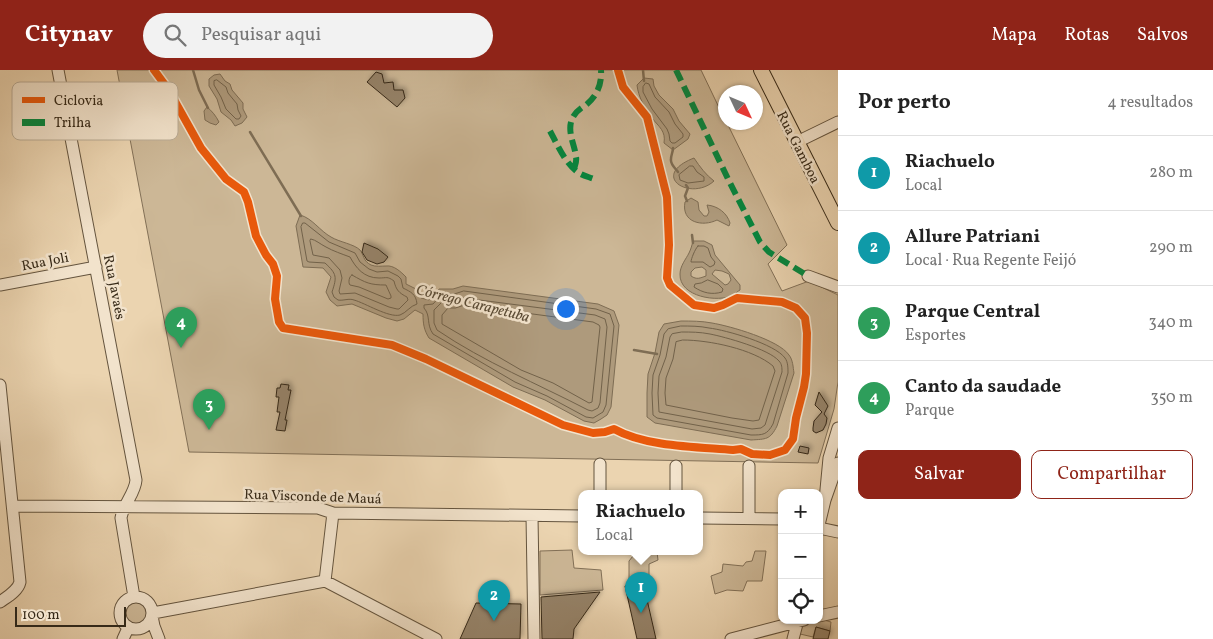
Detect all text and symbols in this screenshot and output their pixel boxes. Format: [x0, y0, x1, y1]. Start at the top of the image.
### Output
search box [143, 13, 493, 58]
text: Citynav [25, 18, 113, 52]
icon: search [161, 21, 189, 49]
text: Pesquisar aqui [201, 22, 321, 48]
text: Mapa [992, 23, 1037, 48]
text: Rotas [1065, 23, 1109, 48]
text: Salvos [1137, 23, 1188, 48]
legend [12, 82, 178, 140]
north arrow [718, 85, 763, 130]
text: Por perto [858, 88, 951, 117]
text: Ciclovia [54, 92, 103, 111]
text: 4 resultados [1107, 92, 1193, 114]
street label: Rua Gamboa [771, 108, 824, 187]
text: Trilha [54, 114, 91, 133]
text: Riachuelo [905, 149, 995, 175]
text: 1 [871, 162, 877, 184]
text: 280 m [1149, 162, 1193, 184]
text: Local [905, 175, 942, 197]
text: Allure Patriani [905, 224, 1040, 250]
text: 2 [870, 237, 878, 259]
text: 290 m [1149, 237, 1193, 259]
street label: Rua Joli [20, 249, 70, 276]
text: Local · Rua Regente Feijó [905, 250, 1076, 272]
street label: Rua Javaés [98, 253, 129, 321]
water label: Córrego Carapetuba [414, 280, 532, 329]
your location [553, 296, 579, 322]
text: Parque Central [905, 299, 1040, 325]
pin: 4 [165, 307, 197, 348]
text: 3 [870, 312, 878, 334]
text: 340 m [1149, 312, 1193, 334]
text: Esportes [905, 325, 966, 347]
text: Canto da saudade [905, 374, 1061, 400]
text: 4 [869, 387, 879, 409]
text: 350 m [1150, 387, 1193, 409]
pin: 3 [193, 389, 225, 430]
text: Parque [905, 400, 954, 422]
button: Salvar [858, 450, 1021, 499]
button: Compartilhar [1031, 450, 1193, 499]
street label: Rua Visconde de Mauá [244, 486, 382, 509]
map controls [778, 489, 823, 624]
button: + [778, 489, 823, 534]
popup [578, 490, 703, 555]
text: Riachuelo [596, 499, 685, 525]
text: Local [596, 525, 633, 547]
button: − [778, 534, 823, 579]
pin: 1 [625, 572, 657, 613]
button: locate [778, 579, 823, 624]
pin: 2 [478, 580, 510, 621]
scale bar [15, 604, 126, 627]
text: 100 m [22, 606, 60, 625]

